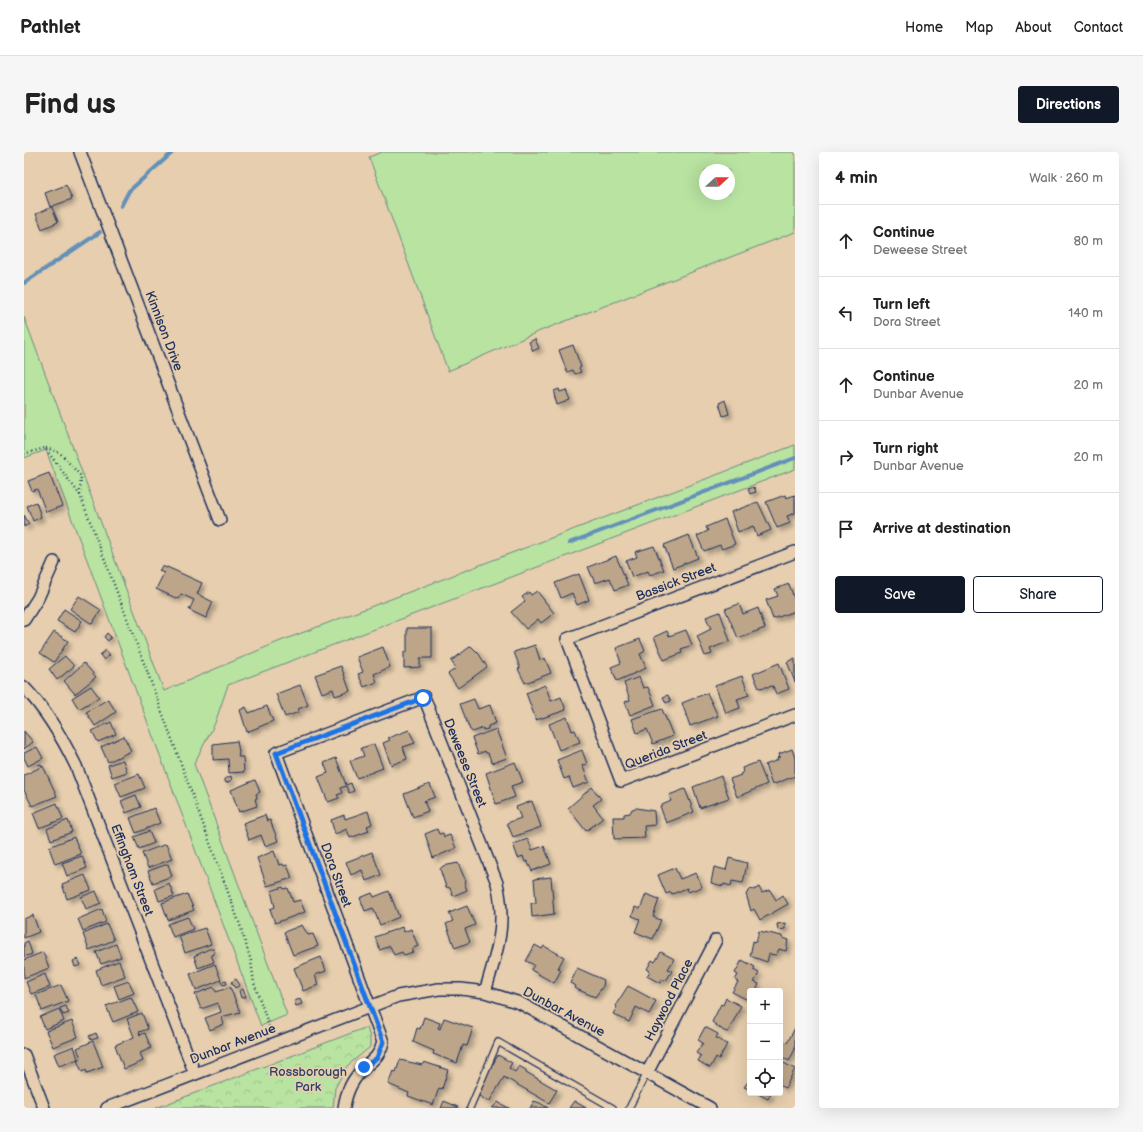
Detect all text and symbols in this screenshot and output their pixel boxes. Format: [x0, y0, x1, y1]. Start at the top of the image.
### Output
text: Pathlet [20, 16, 81, 39]
text: Home [905, 19, 943, 36]
text: Map [965, 19, 993, 36]
text: About [1015, 19, 1052, 36]
text: Contact [1074, 19, 1123, 36]
button: Directions [1018, 86, 1119, 123]
text: Find us [24, 88, 116, 121]
north arrow [699, 164, 735, 200]
text: 4 min [835, 168, 878, 188]
text: Walk · 260 m [1029, 170, 1103, 186]
text: Continue [873, 223, 935, 242]
icon: ahead [835, 230, 857, 252]
text: 80 m [1074, 233, 1103, 249]
text: Deweese Street [873, 242, 967, 258]
street label: Kinnison Drive [141, 289, 187, 374]
text: Turn left [873, 295, 930, 314]
icon: left [835, 302, 857, 324]
text: 140 m [1068, 305, 1103, 321]
text: Dora Street [873, 314, 940, 330]
text: Continue [873, 367, 935, 386]
icon: ahead [835, 374, 857, 396]
text: 20 m [1073, 377, 1103, 393]
text: Dunbar Avenue [873, 386, 964, 402]
text: Turn right [873, 439, 938, 458]
icon: right [835, 446, 857, 468]
text: 20 m [1073, 449, 1103, 465]
text: Dunbar Avenue [873, 458, 964, 474]
icon: arrive [835, 518, 857, 540]
text: Arrive at destination [873, 519, 1011, 538]
street label: Bassick Street [634, 559, 718, 605]
button: Save [835, 576, 965, 613]
button: Share [973, 576, 1103, 613]
route start [414, 689, 432, 707]
street label: Deweese Street [440, 716, 490, 810]
street label: Querida Street [623, 727, 709, 773]
street label: Effingham Street [107, 822, 157, 918]
street label: Dora Street [317, 841, 355, 909]
street label: Haywood Place [641, 956, 697, 1044]
street label: Dunbar Avenue [520, 984, 608, 1040]
map controls [747, 988, 783, 1096]
button: + [747, 988, 783, 1024]
street label: Dunbar Avenue [188, 1020, 278, 1068]
button: − [747, 1024, 783, 1060]
route end [355, 1058, 373, 1076]
button: locate [747, 1060, 783, 1096]
park label: Rossborough Park [269, 1064, 347, 1095]

